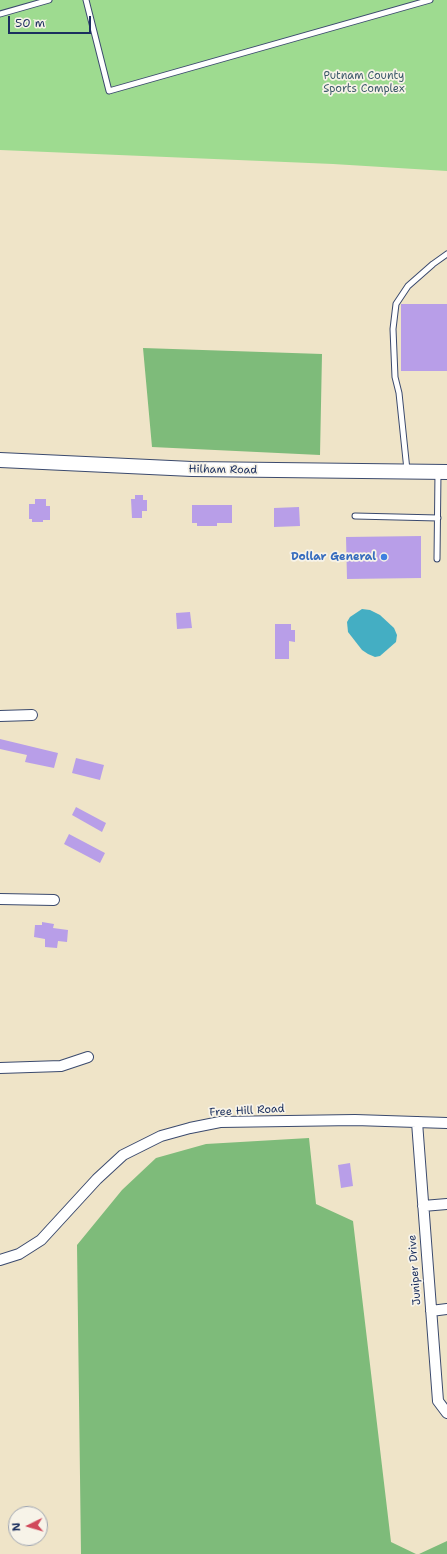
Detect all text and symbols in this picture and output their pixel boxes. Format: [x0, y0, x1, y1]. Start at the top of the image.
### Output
scale bar [10, 8, 93, 34]
text: 50 m [15, 15, 45, 31]
park label: Putnam County Sports Complex [323, 69, 405, 95]
street label: Hilham Road [189, 463, 257, 477]
place label: Dollar General [291, 550, 376, 564]
marker: Dollar General [379, 552, 389, 562]
street label: Free Hill Road [209, 1102, 285, 1120]
street label: Juniper Drive [406, 1234, 424, 1306]
north arrow [8, 1506, 48, 1546]
text: N [9, 1522, 24, 1532]

